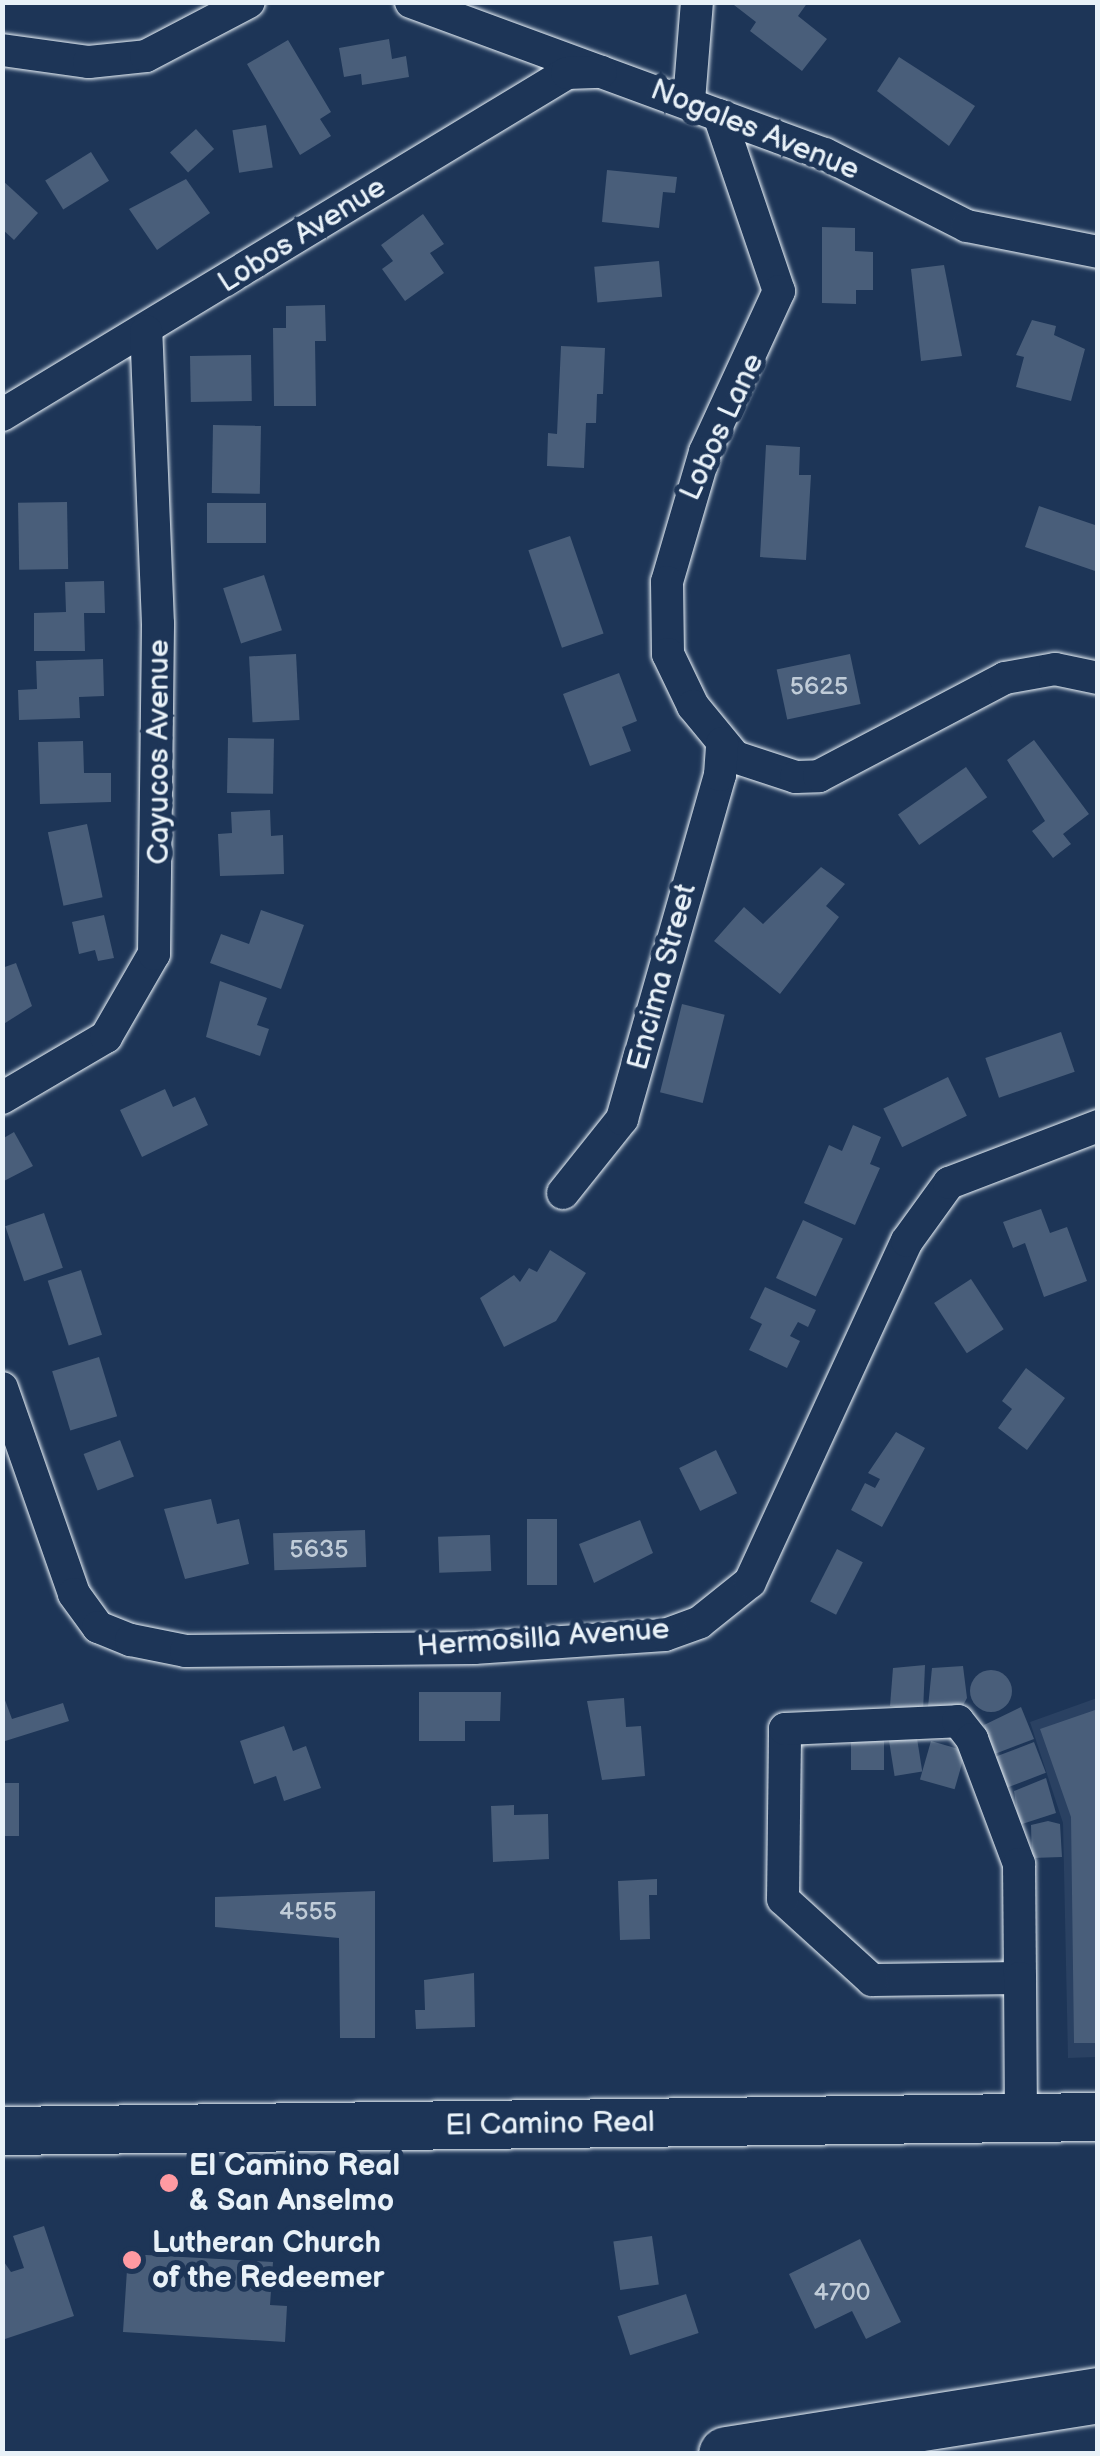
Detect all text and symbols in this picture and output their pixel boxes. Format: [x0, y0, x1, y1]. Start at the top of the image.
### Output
street label: Nogales Avenue [645, 72, 865, 188]
street label: Lobos Avenue [211, 169, 393, 301]
street label: Lobos Lane [672, 348, 772, 506]
street label: Cayucos Avenue [141, 639, 177, 865]
house number: 5625 [790, 672, 848, 702]
street label: Encima Street [620, 880, 704, 1074]
house number: 5635 [289, 1535, 349, 1565]
street label: Hermosilla Avenue [415, 1611, 671, 1665]
house number: 4555 [279, 1897, 337, 1927]
street label: El Camino Real [445, 2104, 655, 2144]
place label: El Camino Real & San Anselmo [189, 2148, 400, 2218]
marker: El Camino Real & San Anselmo [158, 2172, 180, 2194]
place label: Lutheran Church of the Redeemer [152, 2225, 384, 2296]
marker: Lutheran Church of the Redeemer [121, 2249, 143, 2271]
house number: 4700 [814, 2278, 870, 2308]

